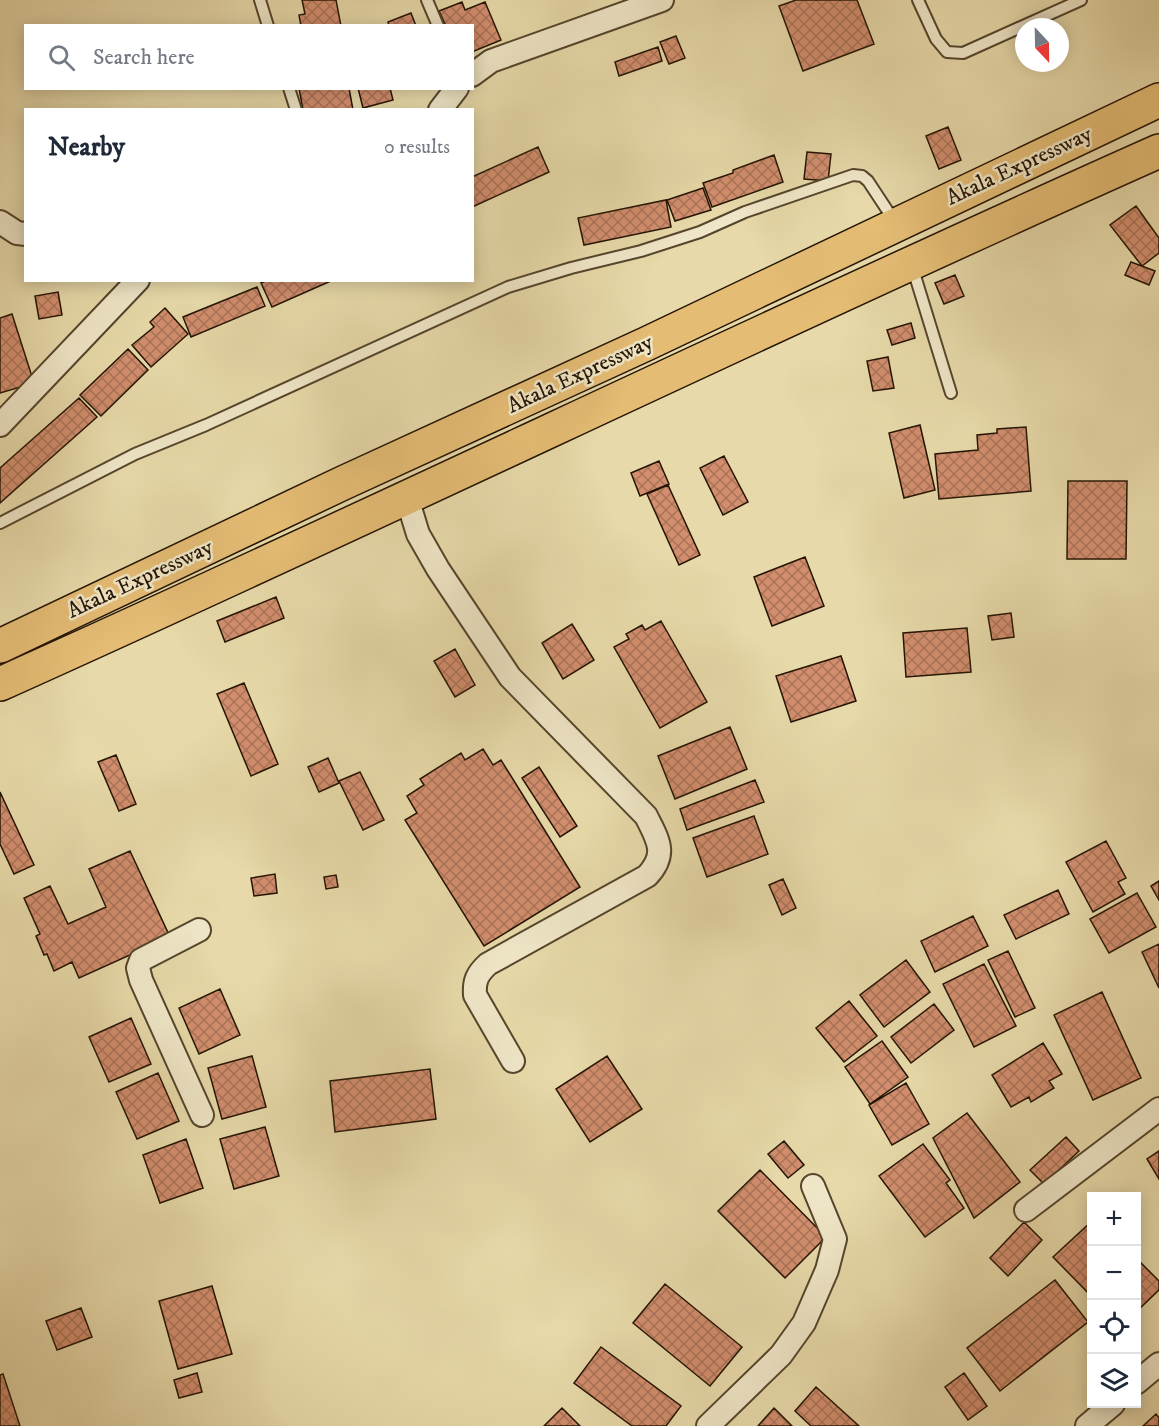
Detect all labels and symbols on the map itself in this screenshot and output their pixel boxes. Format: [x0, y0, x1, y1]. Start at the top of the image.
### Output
north arrow [1015, 18, 1069, 72]
street label: Akala Expressway [942, 120, 1097, 212]
street label: Akala Expressway [503, 328, 658, 420]
street label: Akala Expressway [63, 533, 218, 625]

